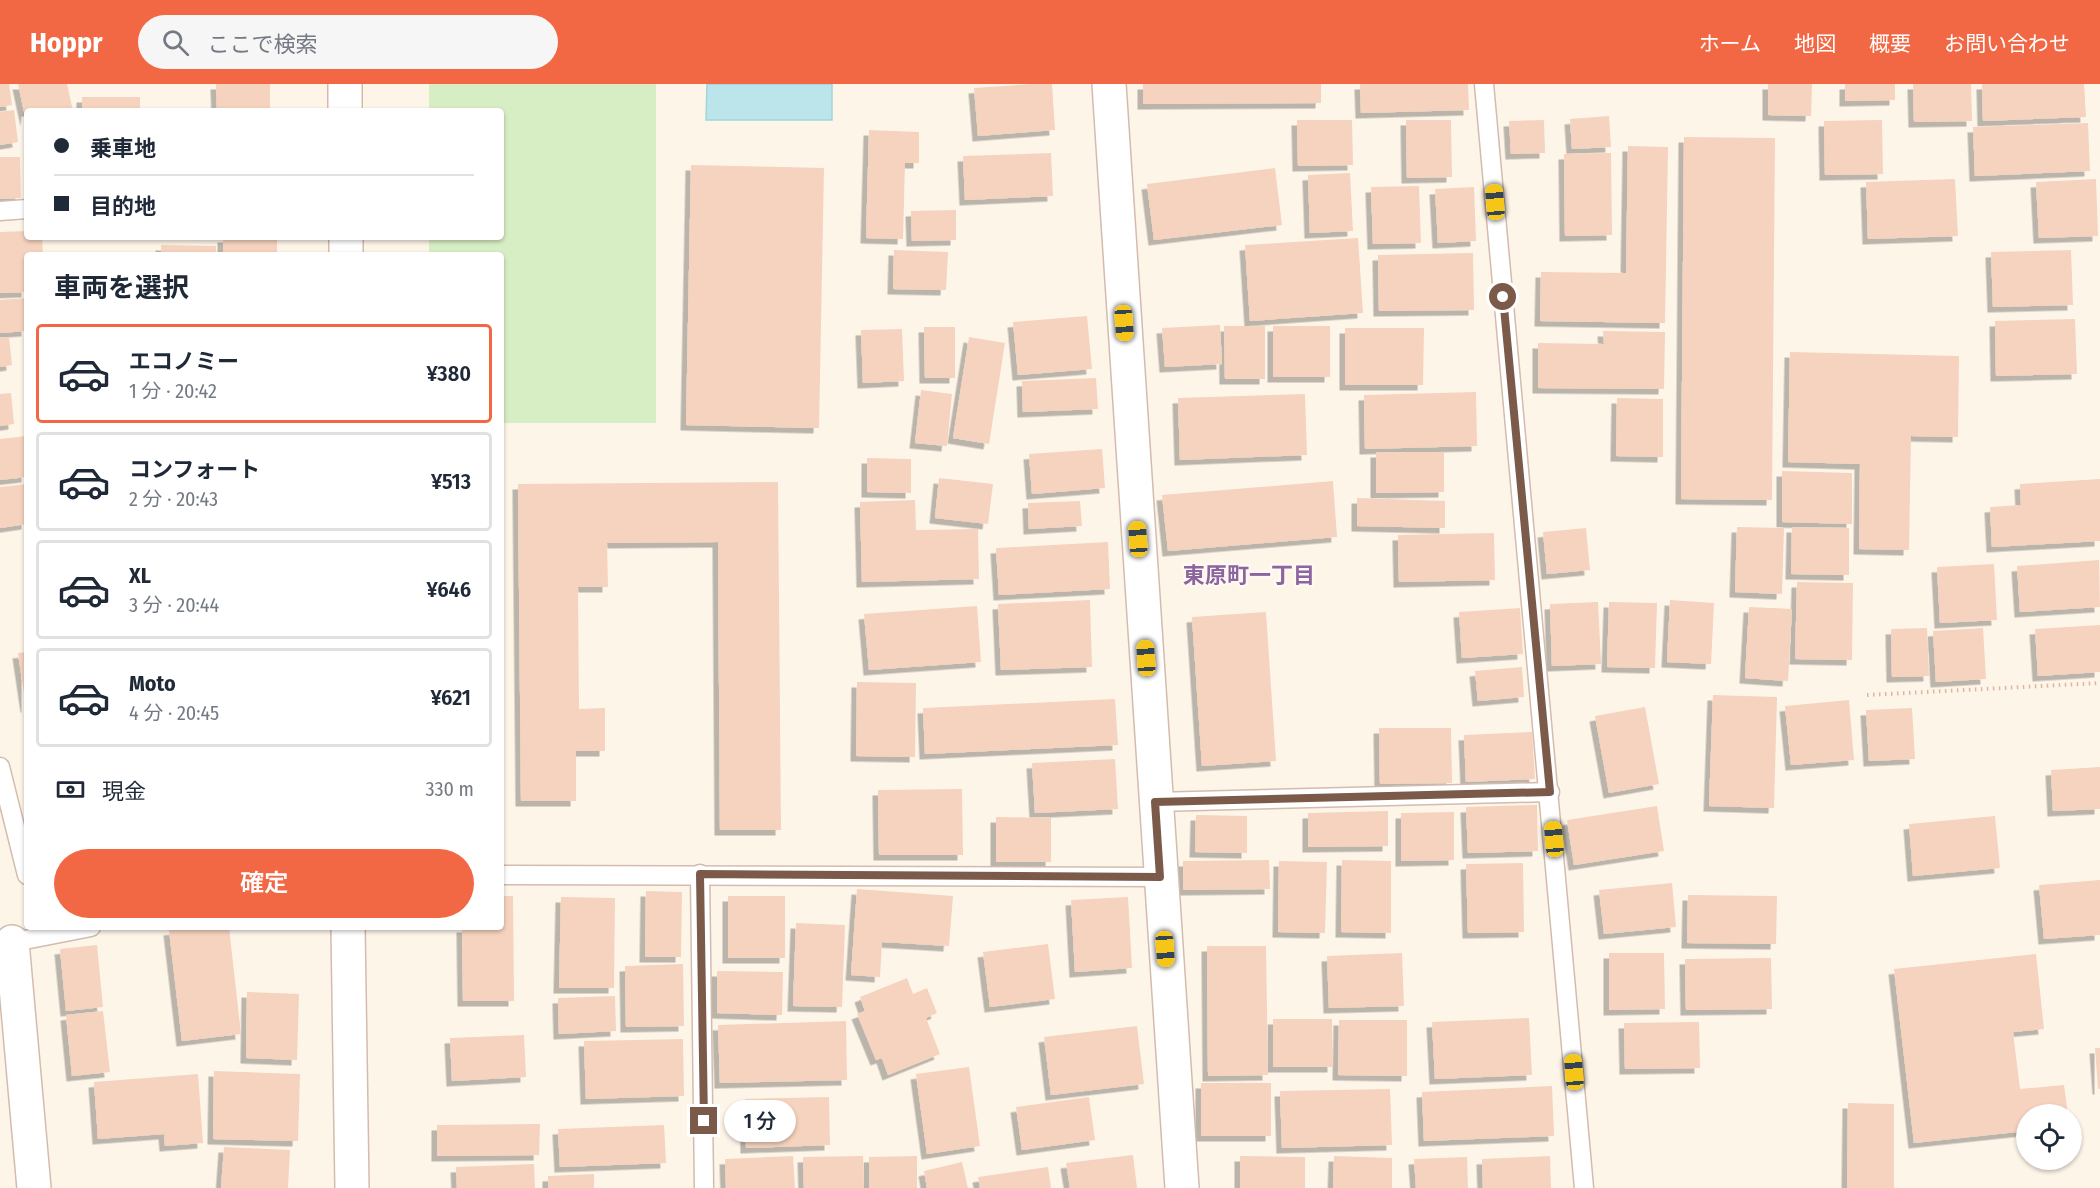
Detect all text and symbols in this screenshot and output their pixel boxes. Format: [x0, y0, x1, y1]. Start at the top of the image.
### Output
search box [138, 15, 558, 69]
text: Hoppr [30, 26, 102, 59]
icon: search [159, 26, 192, 59]
text: ここで検索 [207, 31, 317, 58]
text: ホーム [1699, 31, 1761, 57]
text: 地図 [1794, 31, 1836, 57]
text: 概要 [1869, 31, 1911, 57]
text: お問い合わせ [1944, 31, 2070, 57]
text: 乗車地 [90, 135, 156, 162]
car [1484, 183, 1506, 221]
text: 目的地 [90, 193, 156, 220]
text: 車両を選択 [54, 272, 189, 304]
route start [1489, 283, 1516, 310]
car [1114, 304, 1134, 342]
icon: car [57, 347, 111, 401]
text: エコノミー [129, 348, 239, 375]
text: ¥380 [426, 360, 471, 387]
text: 1 分 · 20:42 [129, 379, 217, 403]
icon: car [57, 455, 111, 509]
text: コンフォート [129, 456, 260, 483]
text: ¥513 [431, 468, 471, 495]
text: 2 分 · 20:43 [129, 487, 218, 511]
car [1128, 520, 1148, 558]
text: XL [129, 562, 151, 589]
district label: 東原町一丁目 [1183, 562, 1315, 589]
icon: car [57, 563, 111, 617]
text: ¥646 [427, 576, 471, 603]
text: 3 分 · 20:44 [129, 593, 219, 617]
car [1136, 639, 1156, 677]
text: Moto [129, 670, 176, 697]
icon: car [57, 671, 111, 725]
text: ¥621 [430, 684, 471, 711]
text: 4 分 · 20:45 [129, 701, 219, 725]
icon: cash [54, 773, 87, 806]
text: 330 m [425, 777, 474, 801]
text: 現金 [102, 778, 146, 805]
car [1543, 820, 1565, 858]
button: 確定 [54, 849, 474, 918]
car [1155, 930, 1175, 968]
car [1563, 1053, 1585, 1091]
callout: 1 分 [725, 1100, 797, 1142]
map controls [2016, 1104, 2082, 1170]
button: locate [2016, 1104, 2082, 1170]
route end [690, 1107, 717, 1134]
text: 1 分 [744, 1109, 776, 1133]

